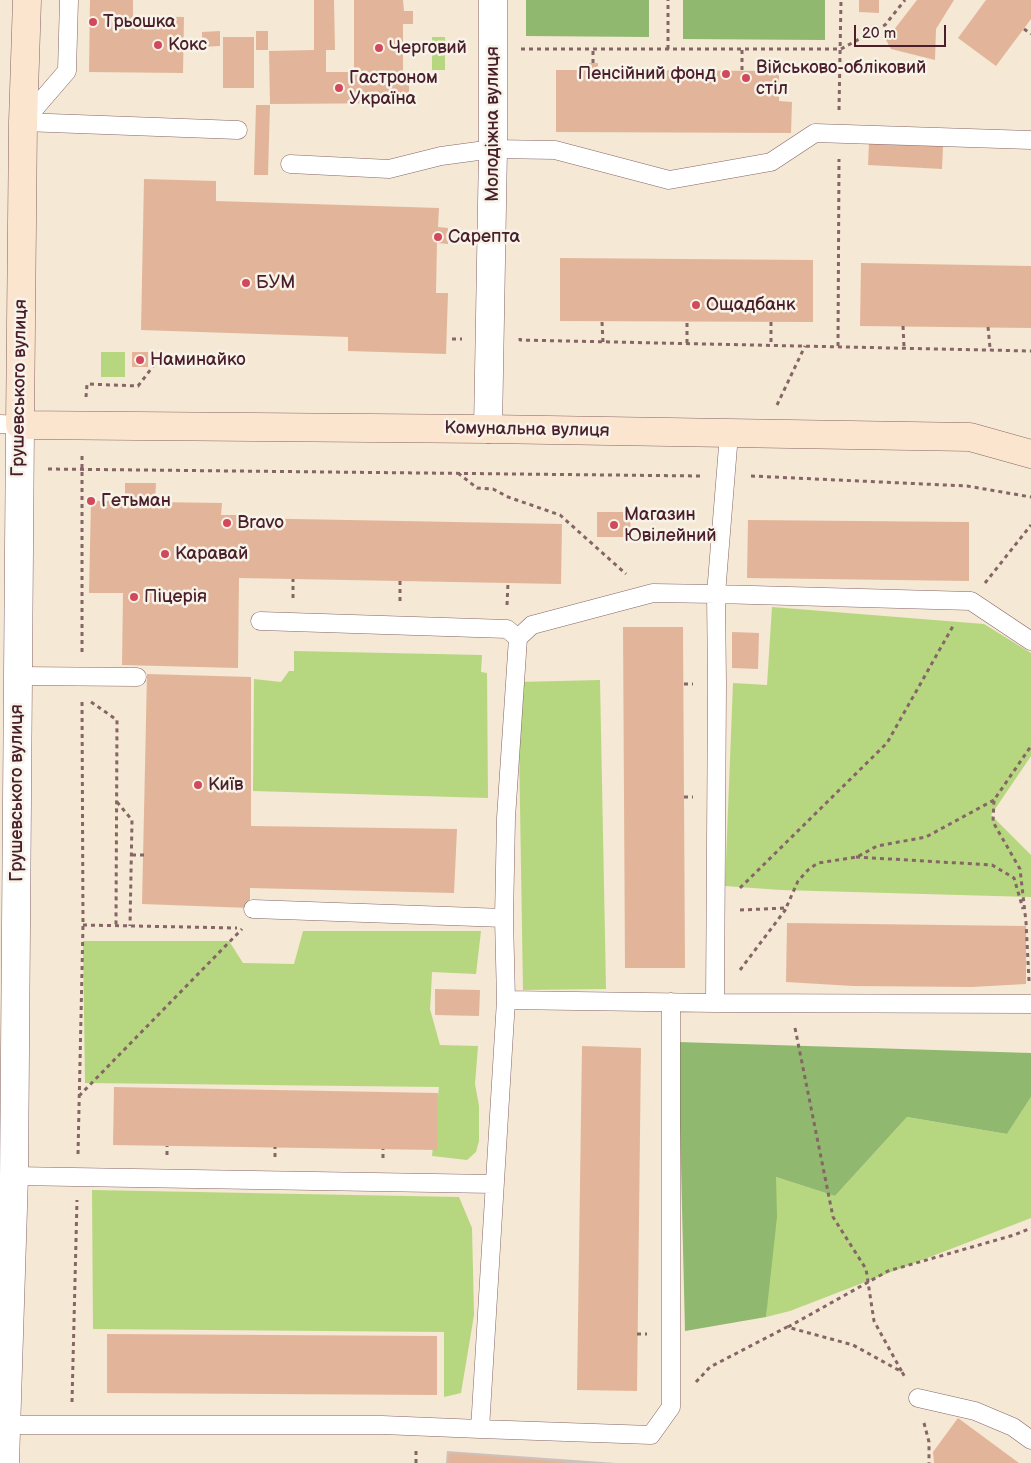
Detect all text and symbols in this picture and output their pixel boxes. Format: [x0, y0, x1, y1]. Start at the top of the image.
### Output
place label: Трьошка [103, 11, 176, 33]
scale bar [856, 15, 948, 47]
marker: Трьошка [87, 16, 99, 28]
text: 20 m [862, 24, 896, 43]
place label: Кокс [168, 34, 207, 56]
place label: Черговий [389, 37, 467, 59]
marker: Кокс [152, 39, 164, 51]
marker: Черговий [373, 42, 385, 54]
street label: Молодіжна вулиця [482, 46, 504, 202]
place label: Військово-обліковий стіл [756, 57, 926, 100]
place label: Пенсійний фонд [578, 63, 716, 85]
place label: Гастроном Україна [349, 67, 438, 110]
marker: Пенсійний фонд [720, 68, 732, 80]
marker: Військово-обліковий стіл [740, 72, 752, 84]
marker: Гастроном Україна [333, 82, 345, 94]
place label: Сарепта [448, 226, 520, 248]
marker: Сарепта [432, 231, 444, 243]
place label: БУМ [256, 272, 295, 294]
marker: БУМ [240, 277, 252, 289]
place label: Ощадбанк [706, 294, 796, 316]
street label: Грушевського вулиця [8, 299, 32, 477]
marker: Ощадбанк [690, 299, 702, 311]
place label: Наминайко [150, 349, 246, 371]
marker: Наминайко [134, 354, 146, 366]
street label: Комунальна вулиця [444, 418, 610, 442]
place label: Гетьман [101, 490, 171, 512]
marker: Гетьман [85, 495, 97, 507]
place label: Магазин Ювілейний [624, 504, 717, 546]
place label: Bravo [237, 512, 284, 534]
marker: Bravo [221, 517, 233, 529]
marker: Магазин Ювілейний [608, 519, 620, 531]
place label: Каравай [175, 543, 248, 565]
marker: Каравай [159, 548, 171, 560]
place label: Піцерія [144, 586, 207, 608]
marker: Піцерія [128, 591, 140, 603]
street label: Грушевського вулиця [6, 704, 28, 882]
place label: Київ [208, 774, 243, 796]
marker: Київ [192, 779, 204, 791]

